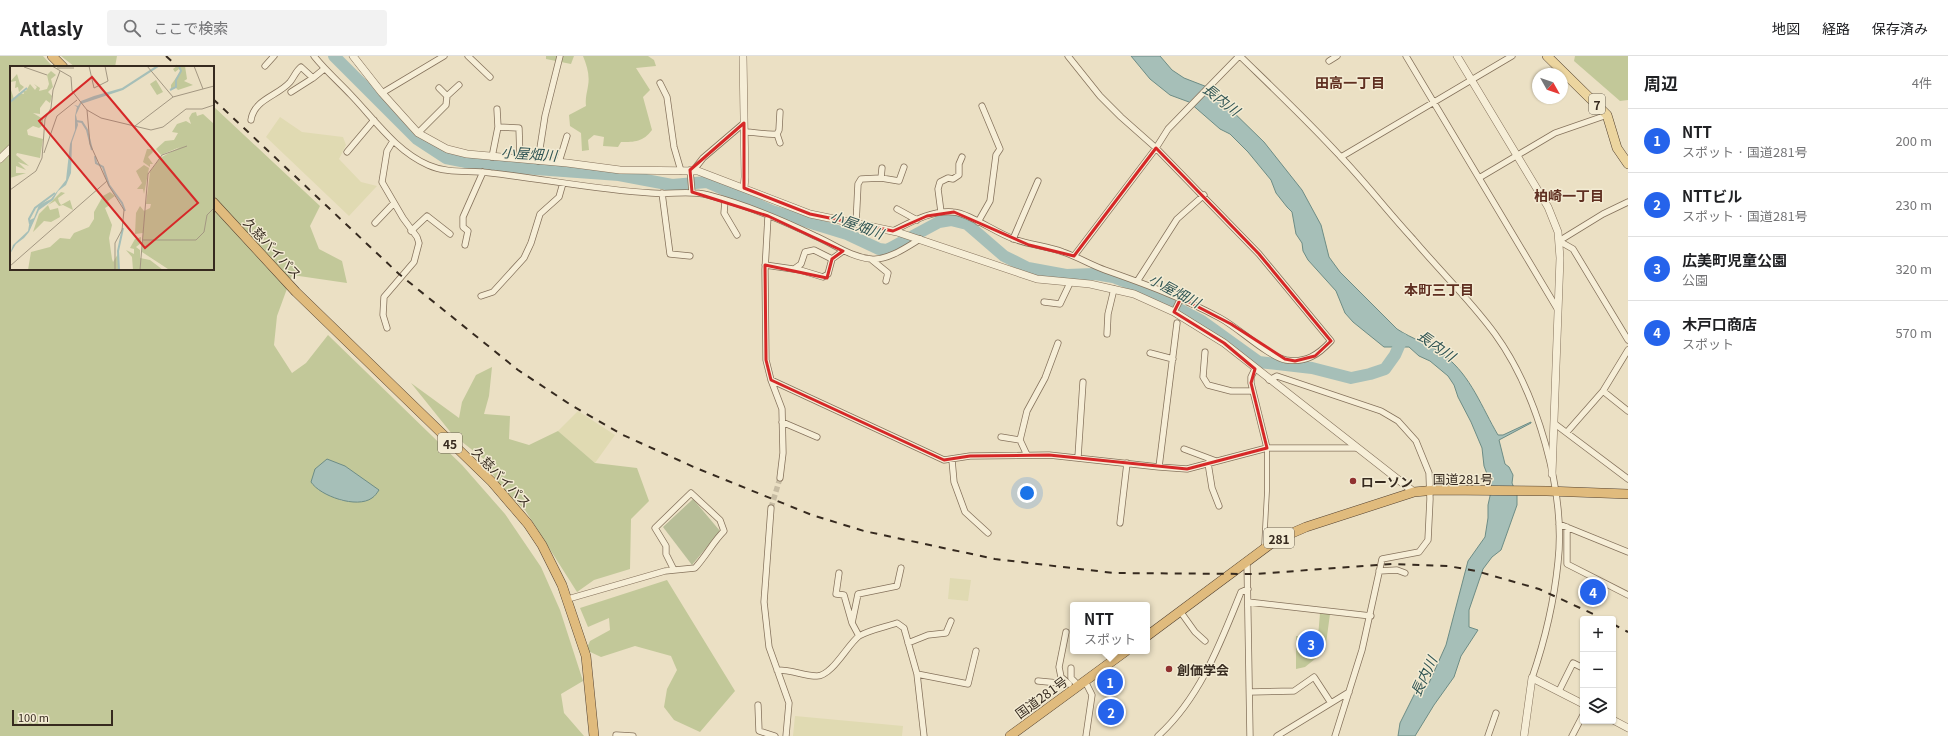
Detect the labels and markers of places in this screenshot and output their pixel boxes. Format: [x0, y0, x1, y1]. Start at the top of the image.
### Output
place label: ローソン [1361, 472, 1413, 491]
marker: ローソン [1348, 476, 1358, 486]
pin: 4 [1580, 577, 1606, 607]
pin: 3 [1298, 629, 1324, 659]
place label: 創価学会 [1177, 660, 1229, 679]
marker: 創価学会 [1164, 664, 1174, 674]
pin: 1 [1097, 667, 1123, 697]
pin: 2 [1098, 697, 1124, 727]

